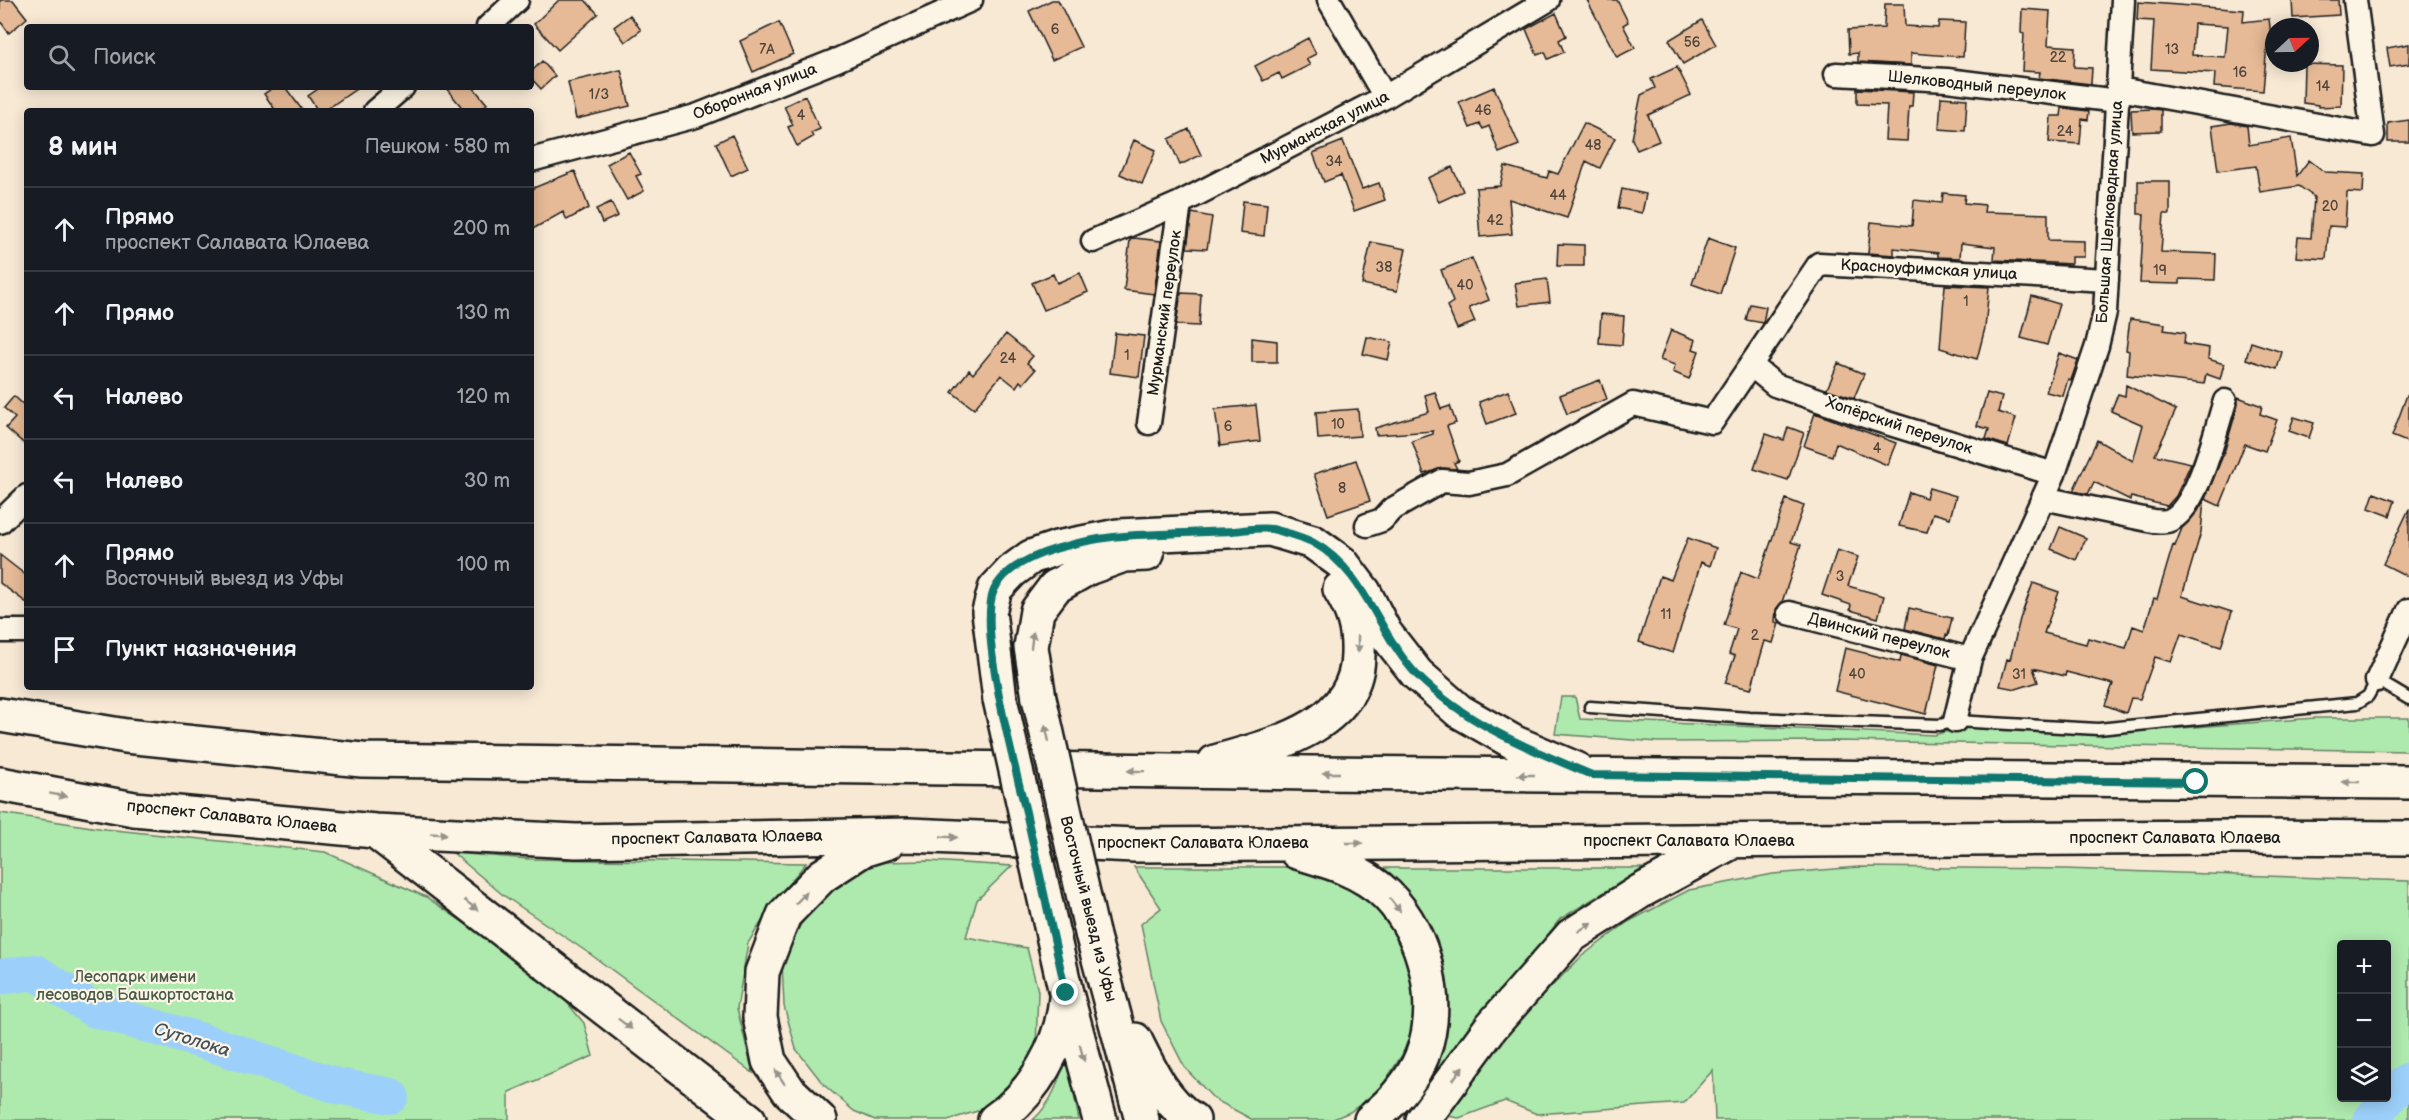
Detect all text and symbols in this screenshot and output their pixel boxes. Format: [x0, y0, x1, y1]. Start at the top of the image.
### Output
north arrow [2265, 18, 2319, 72]
house number: 6 [1051, 21, 1060, 38]
search box [24, 24, 534, 90]
house number: 56 [1684, 34, 1701, 51]
icon: search [45, 41, 78, 74]
house number: 7А [759, 41, 775, 58]
house number: 13 [2165, 41, 2179, 58]
text: Поиск [93, 44, 156, 71]
house number: 22 [2050, 49, 2067, 66]
street label: Оборонная улица [690, 59, 820, 124]
house number: 16 [2233, 64, 2247, 81]
street label: Шелководный переулок [1887, 67, 2068, 105]
house number: 14 [2316, 78, 2330, 95]
house number: 1/3 [589, 86, 609, 103]
street label: Мурманская улица [1257, 87, 1393, 169]
street label: Большая Шелководная улица [2093, 99, 2127, 324]
house number: 46 [1474, 102, 1492, 119]
house number: 4 [797, 107, 806, 124]
house number: 24 [2057, 123, 2074, 140]
text: 8 мин [48, 132, 118, 163]
text: Пешком · 580 m [365, 135, 510, 159]
house number: 48 [1585, 137, 1601, 154]
house number: 34 [1325, 153, 1343, 170]
house number: 44 [1549, 187, 1567, 204]
house number: 20 [2322, 198, 2338, 215]
text: Прямо [105, 204, 174, 231]
house number: 42 [1487, 212, 1504, 229]
icon: ahead [48, 213, 81, 246]
text: 200 m [453, 217, 510, 241]
street label: Мурманский переулок [1144, 228, 1186, 397]
text: проспект Салавата Юлаева [105, 231, 369, 255]
street label: Красноуфимская улица [1840, 256, 2019, 284]
house number: 38 [1376, 259, 1392, 276]
house number: 19 [2153, 262, 2167, 279]
house number: 40 [1457, 277, 1473, 294]
house number: 1 [1963, 293, 1969, 310]
icon: ahead [48, 297, 81, 330]
text: Прямо [105, 300, 174, 327]
text: 130 m [456, 301, 510, 325]
house number: 1 [1124, 347, 1130, 364]
house number: 24 [1000, 350, 1017, 367]
icon: left [48, 381, 81, 414]
text: Налево [105, 384, 183, 411]
text: 120 m [457, 385, 510, 409]
street label: Хопёрский переулок [1823, 393, 1975, 459]
house number: 10 [1331, 416, 1345, 433]
house number: 6 [1224, 418, 1233, 435]
house number: 4 [1873, 440, 1882, 457]
icon: left [48, 465, 81, 498]
text: Налево [105, 468, 183, 495]
text: 30 m [464, 469, 510, 493]
house number: 8 [1338, 480, 1346, 497]
text: Прямо [105, 540, 174, 567]
icon: ahead [48, 549, 81, 582]
text: 100 m [457, 553, 510, 577]
text: Восточный выезд из Уфы [105, 567, 344, 591]
house number: 3 [1836, 568, 1844, 585]
house number: 11 [1661, 606, 1671, 623]
street label: Двинский переулок [1806, 609, 1953, 663]
house number: 2 [1751, 627, 1760, 644]
one-way arrow [1028, 630, 1037, 649]
icon: arrive [48, 633, 81, 666]
one-way arrow [1353, 635, 1363, 654]
text: Пункт назначения [105, 636, 297, 663]
house number: 40 [1849, 666, 1865, 683]
house number: 31 [2012, 666, 2026, 683]
one-way arrow [1042, 723, 1051, 742]
one-way arrow [1126, 766, 1145, 776]
one-way arrow [1321, 768, 1340, 778]
route start [2182, 768, 2208, 794]
one-way arrow [1516, 770, 1535, 780]
one-way arrow [2341, 777, 2360, 787]
one-way arrow [48, 791, 67, 800]
street label: проспект Салавата Юлаева [126, 796, 339, 838]
street label: Восточный выезд из Уфы [1056, 814, 1120, 1004]
street label: проспект Салавата Юлаева [611, 827, 823, 849]
street label: проспект Салавата Юлаева [2069, 829, 2281, 848]
one-way arrow [430, 830, 449, 839]
one-way arrow [939, 832, 958, 841]
street label: проспект Салавата Юлаева [1583, 832, 1795, 851]
street label: проспект Салавата Юлаева [1097, 834, 1309, 853]
one-way arrow [1344, 838, 1363, 848]
one-way arrow [794, 890, 808, 905]
one-way arrow [1388, 897, 1401, 912]
one-way arrow [463, 899, 478, 911]
one-way arrow [1577, 921, 1593, 933]
map controls [2337, 940, 2391, 1102]
button: + [2337, 940, 2391, 994]
park label: Лесопарк имени лесоводов Башкортостана [36, 968, 234, 1005]
route end [1052, 979, 1078, 1005]
button: − [2337, 994, 2391, 1048]
one-way arrow [618, 1018, 633, 1030]
water label: Сутолока [152, 1019, 232, 1061]
one-way arrow [1078, 1044, 1087, 1062]
button: layers [2337, 1048, 2391, 1102]
one-way arrow [1452, 1066, 1464, 1082]
one-way arrow [774, 1070, 786, 1086]

